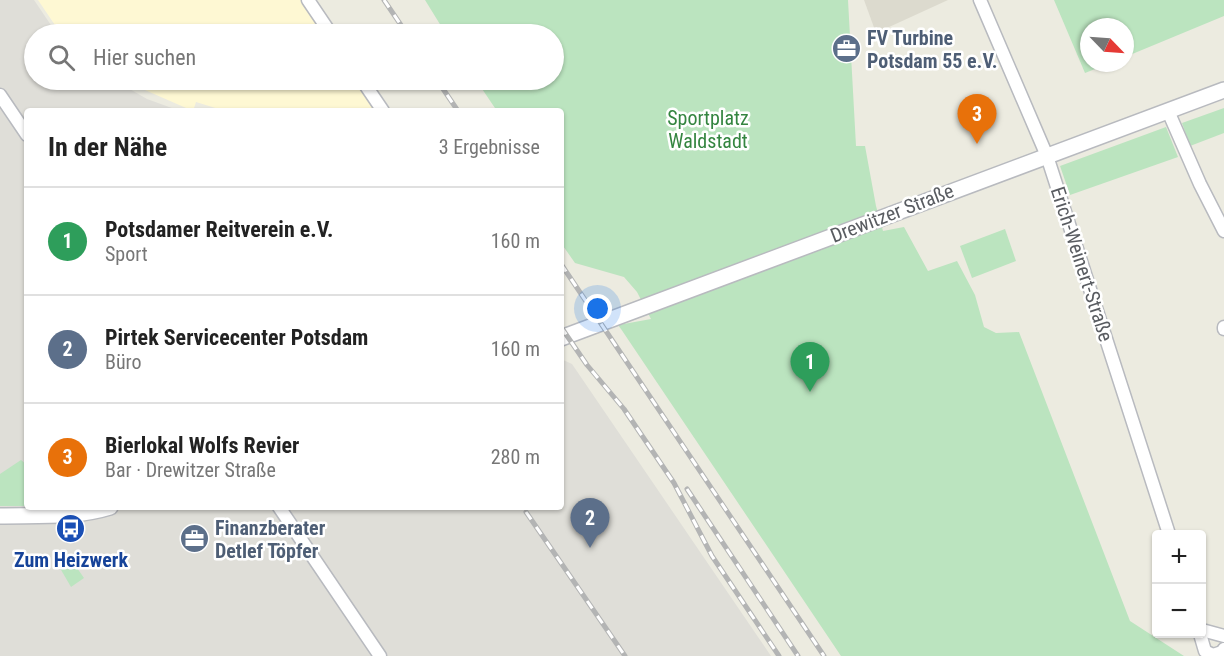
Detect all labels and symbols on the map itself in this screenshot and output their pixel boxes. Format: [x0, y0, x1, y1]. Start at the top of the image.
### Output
north arrow [1080, 18, 1134, 72]
place label: FV Turbine Potsdam 55 e.V. [867, 26, 998, 73]
office icon: FV Turbine Potsdam 55 e.V. [830, 33, 862, 65]
pin: 3 [958, 94, 996, 144]
park label: Sportplatz Waldstadt [667, 106, 749, 153]
street label: Drewitzer Straße [827, 178, 957, 248]
street label: Erich-Weinert-Straße [1046, 184, 1118, 344]
your location [583, 294, 612, 323]
pin: 1 [790, 342, 830, 392]
pin: 2 [570, 498, 610, 548]
bus stop icon: Zum Heizwerk [55, 513, 87, 545]
place label: Finanzberater Detlef Töpfer [215, 516, 326, 563]
office icon: Finanzberater Detlef Töpfer [178, 523, 210, 555]
place label: Zum Heizwerk [14, 548, 128, 572]

